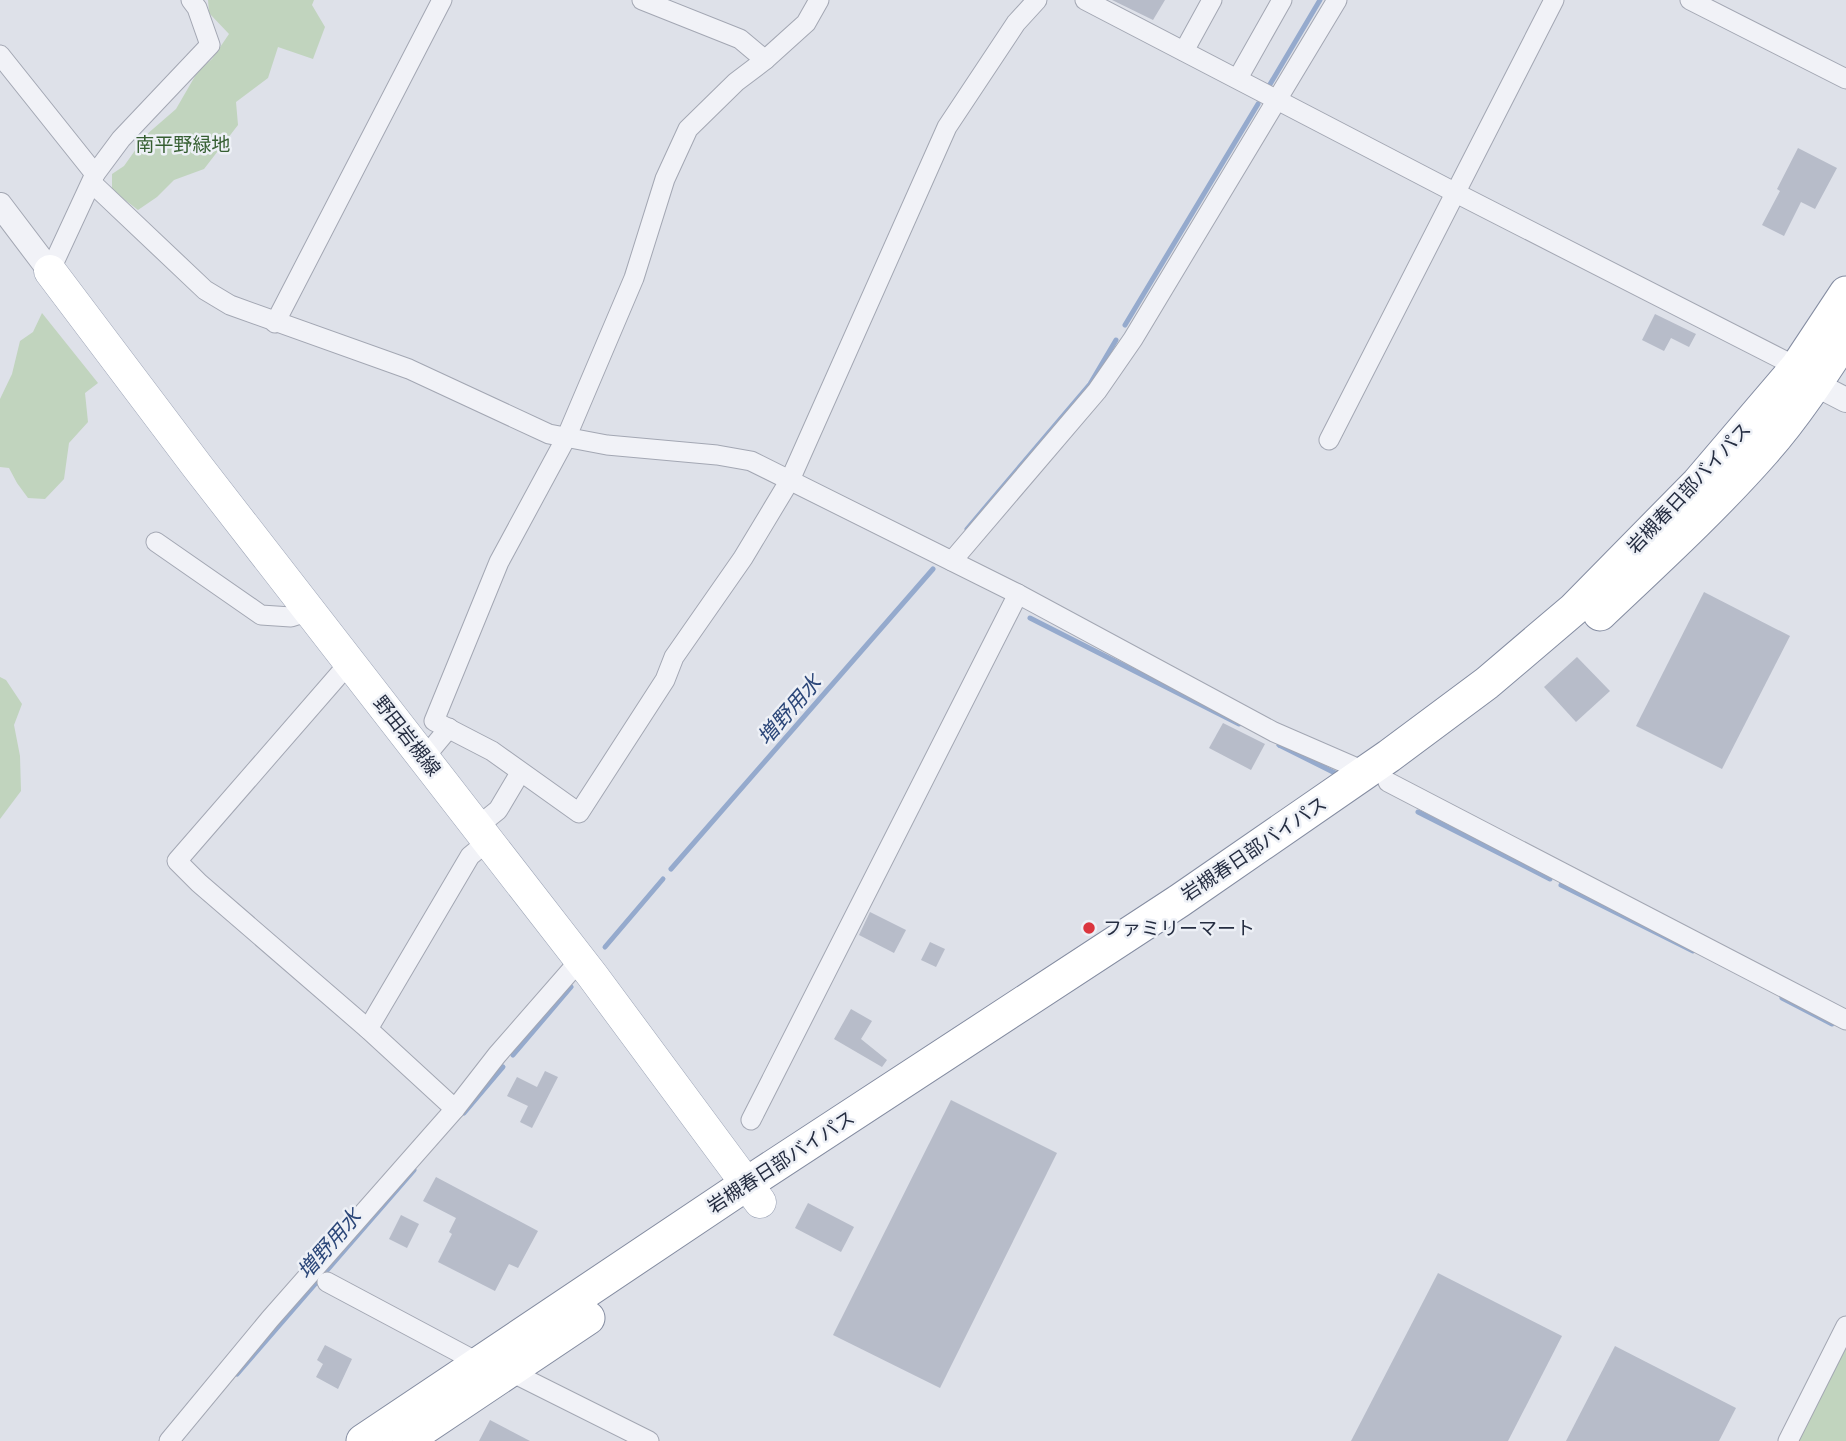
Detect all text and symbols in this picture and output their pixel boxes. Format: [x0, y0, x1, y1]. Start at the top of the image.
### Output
park label: 南平野緑地 [135, 133, 231, 156]
street label: 岩槻春日部バイパス [1622, 418, 1756, 558]
water label: 増野用水 [752, 669, 827, 750]
street label: 野田岩槻線 [369, 691, 445, 781]
street label: 岩槻春日部バイパス [1177, 792, 1331, 906]
place label: ファミリーマート [1103, 917, 1255, 940]
marker: ファミリーマート [1081, 920, 1097, 936]
street label: 岩槻春日部バイパス [703, 1106, 859, 1218]
water label: 増野用水 [292, 1203, 367, 1284]

